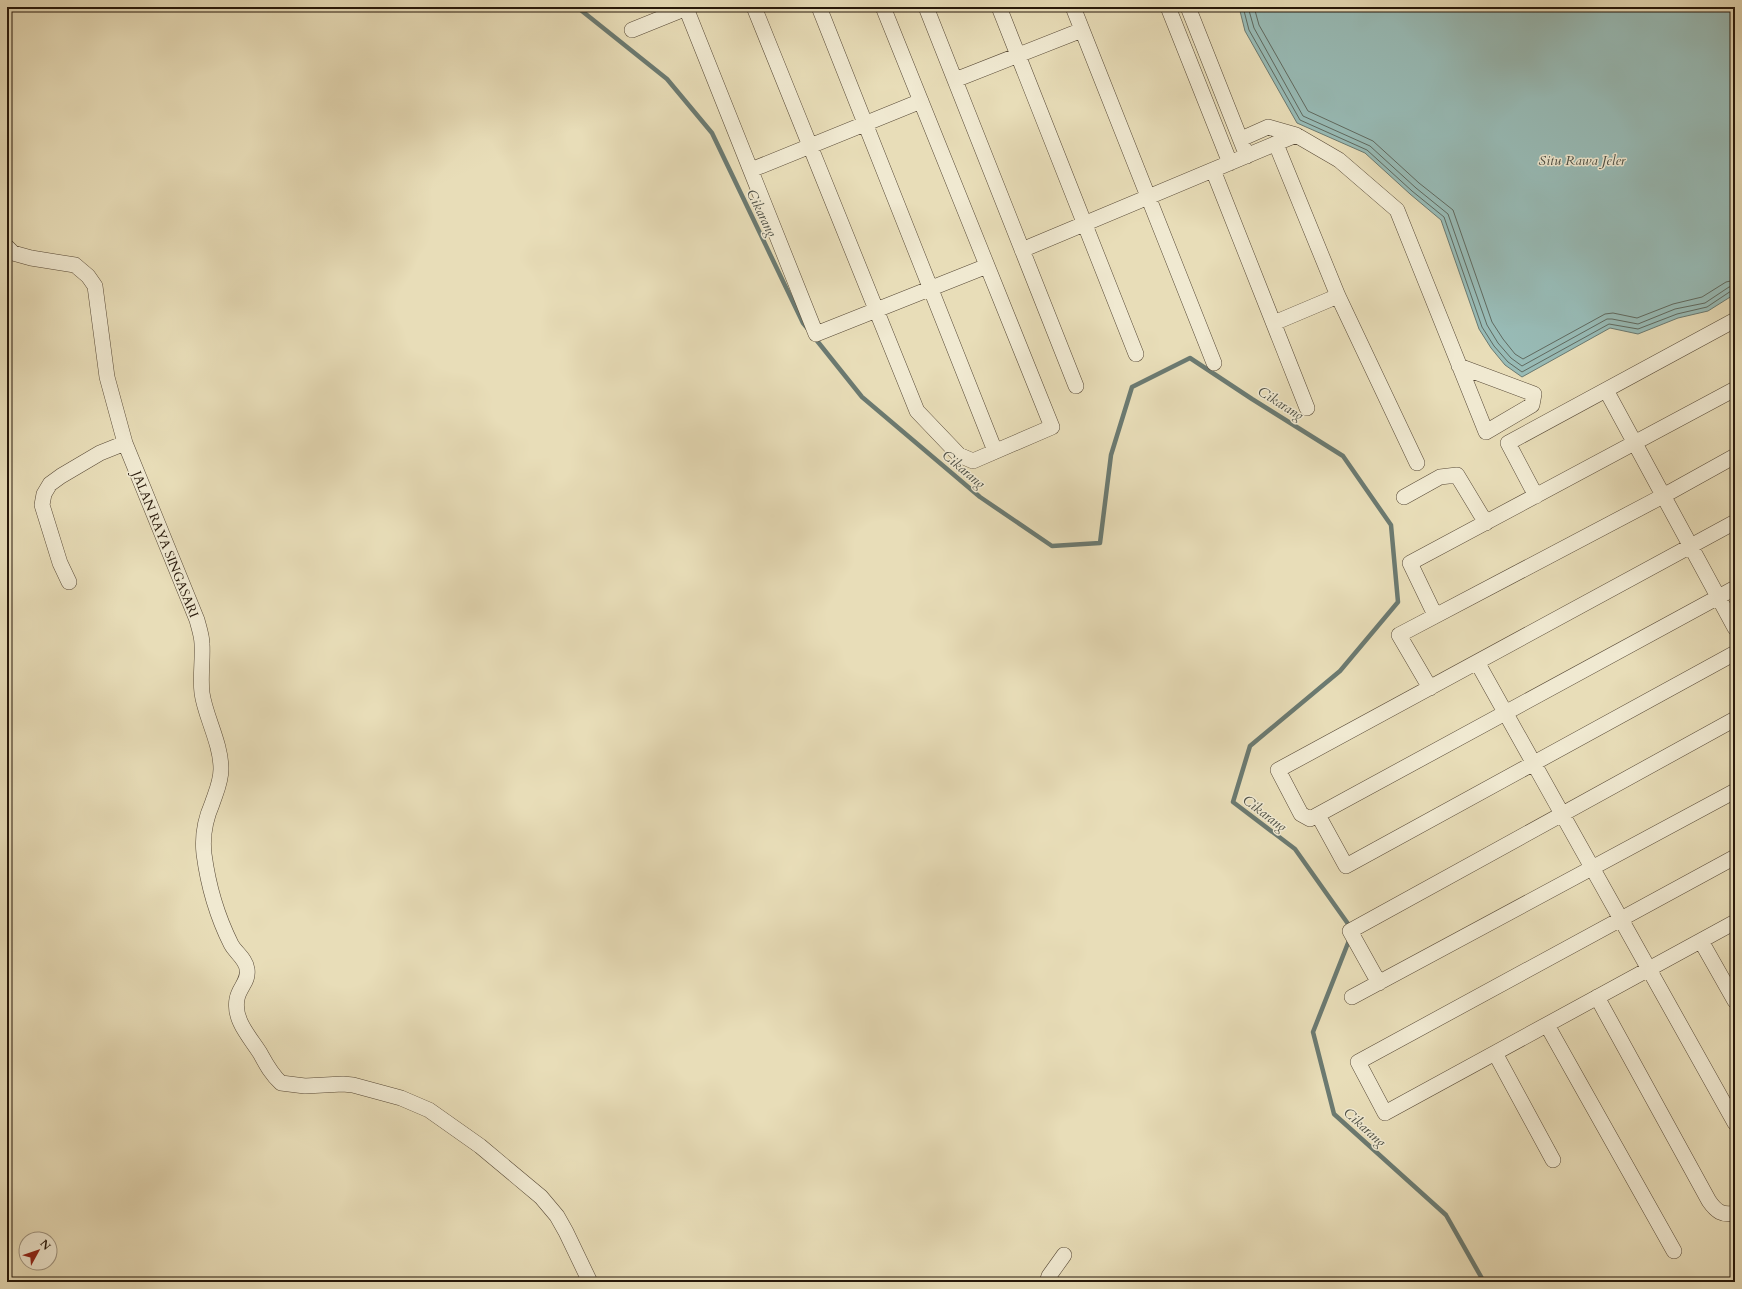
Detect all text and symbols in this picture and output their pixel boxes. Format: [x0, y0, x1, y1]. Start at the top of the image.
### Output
water label: Situ Rawa Jeler [1539, 151, 1626, 170]
water label: Cikarang [742, 186, 782, 241]
water label: Cikarang [1254, 382, 1308, 425]
water label: Cikarang [938, 446, 990, 493]
street label: JALAN RAYA SINGASARI [127, 466, 203, 620]
water label: Cikarang [1239, 791, 1291, 837]
water label: Cikarang [1339, 1103, 1390, 1152]
north arrow [18, 1231, 58, 1271]
text: N [36, 1236, 54, 1254]

